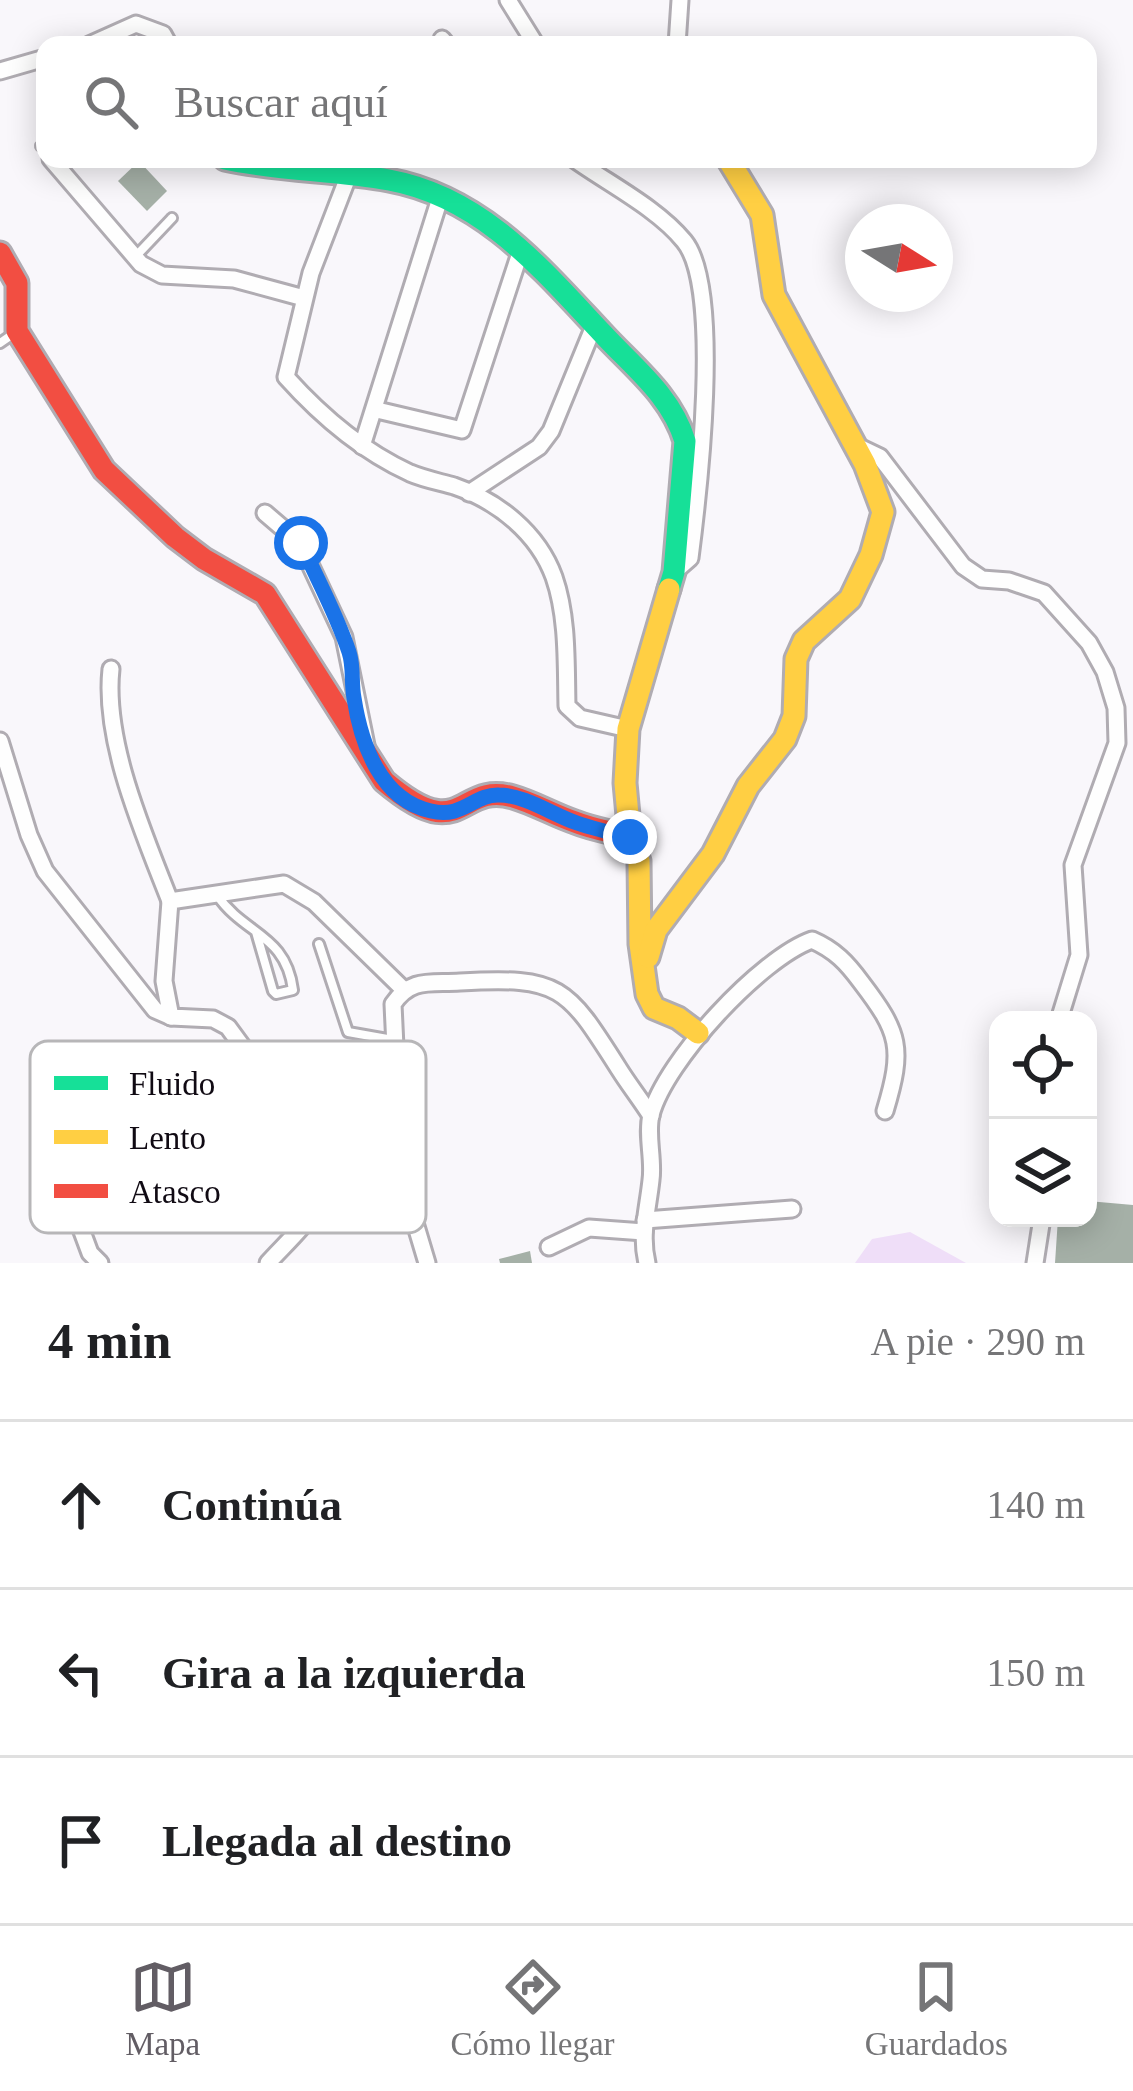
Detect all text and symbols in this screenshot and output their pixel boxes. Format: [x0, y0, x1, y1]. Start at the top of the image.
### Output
search box [36, 36, 1097, 168]
icon: search [78, 69, 144, 135]
text: Buscar aquí [174, 77, 388, 127]
north arrow [845, 204, 953, 312]
route start [274, 516, 328, 570]
route end [603, 810, 657, 864]
map controls [989, 1011, 1097, 1227]
button: locate [989, 1011, 1097, 1119]
legend [30, 1041, 426, 1233]
text: Fluido [129, 1066, 215, 1102]
button: layers [989, 1119, 1097, 1227]
text: Lento [129, 1120, 206, 1156]
text: Atasco [129, 1174, 221, 1210]
text: 4 min [48, 1313, 171, 1369]
text: A pie · 290 m [871, 1320, 1085, 1363]
icon: ahead [48, 1472, 114, 1538]
text: Continúa [162, 1480, 342, 1530]
text: 140 m [986, 1483, 1085, 1526]
icon: left [48, 1640, 114, 1706]
text: Gira a la izquierda [162, 1648, 526, 1698]
text: 150 m [986, 1651, 1085, 1694]
icon: arrive [48, 1808, 114, 1874]
text: Llegada al destino [162, 1816, 512, 1866]
tab: Mapa [125, 1954, 200, 2063]
tab: Cómo llegar [451, 1954, 615, 2063]
tab: Guardados [865, 1954, 1008, 2063]

